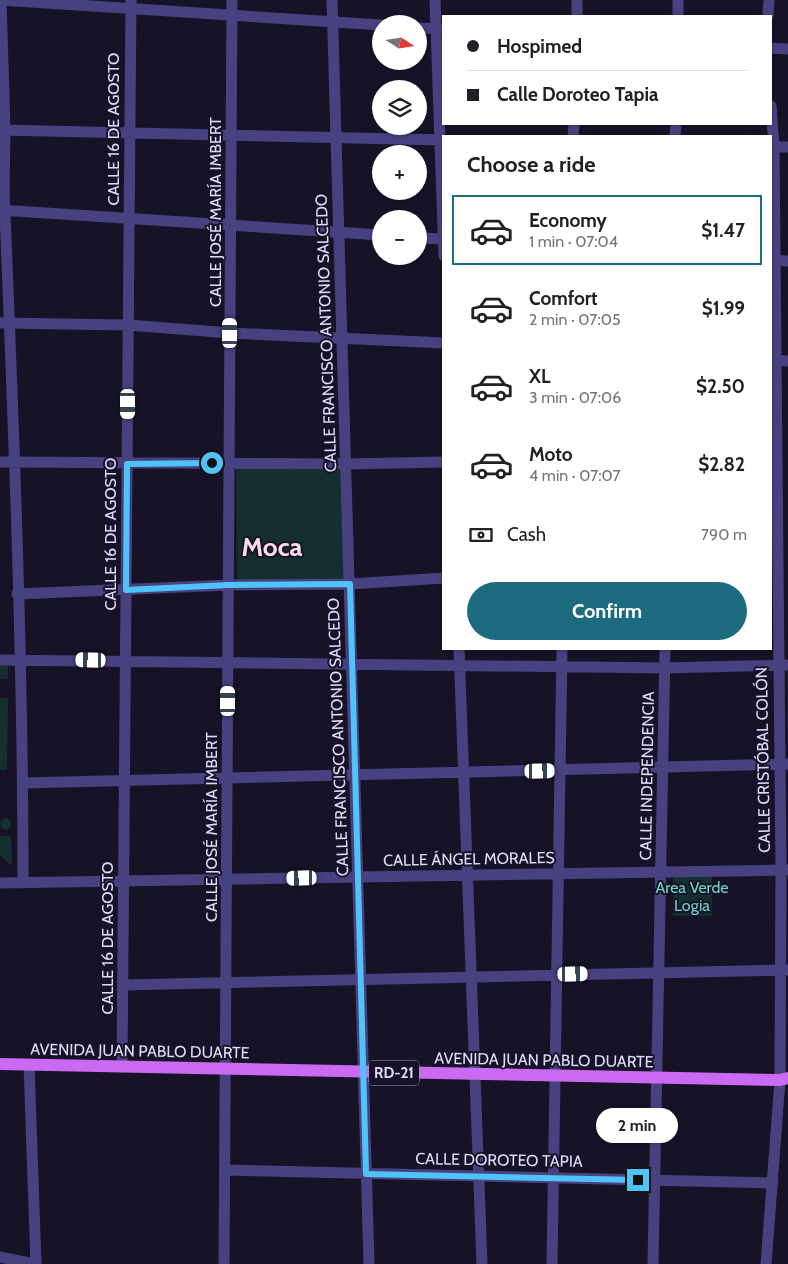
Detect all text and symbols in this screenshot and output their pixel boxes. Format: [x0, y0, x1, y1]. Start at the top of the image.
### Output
north arrow [372, 15, 428, 70]
map controls [372, 15, 427, 265]
text: Hospimed [497, 35, 582, 58]
street label: CALLE 16 DE AGOSTO [104, 53, 123, 205]
button: layers [372, 80, 427, 135]
text: Calle Doroteo Tapia [497, 83, 659, 106]
street label: CALLE JOSÉ MARÍA IMBERT [206, 117, 225, 307]
button: + [372, 145, 427, 200]
text: Choose a ride [467, 151, 596, 178]
street label: CALLE FRANCISCO ANTONIO SALCEDO [312, 193, 340, 473]
icon: car [469, 208, 514, 253]
text: Economy [529, 209, 607, 232]
button: − [372, 210, 427, 265]
text: $1.47 [701, 219, 745, 242]
text: 1 min · 07:04 [529, 232, 618, 251]
icon: car [469, 286, 514, 331]
text: Comfort [529, 287, 598, 310]
text: $1.99 [702, 297, 745, 320]
text: 2 min · 07:05 [529, 310, 621, 329]
car [222, 318, 237, 348]
icon: car [469, 364, 514, 409]
text: XL [529, 365, 550, 388]
text: $2.50 [696, 375, 745, 398]
text: 3 min · 07:06 [529, 388, 621, 407]
car [120, 389, 135, 419]
icon: car [469, 442, 514, 487]
text: Moto [529, 443, 573, 466]
route start [201, 452, 223, 474]
text: $2.82 [698, 453, 745, 476]
street label: CALLE 16 DE AGOSTO [101, 458, 120, 610]
text: 4 min · 07:07 [529, 466, 621, 485]
icon: cash [467, 521, 495, 549]
text: Cash [507, 523, 546, 546]
text: 790 m [701, 525, 747, 544]
district label: Moca [242, 531, 303, 563]
button: Confirm [467, 582, 747, 640]
street label: CALLE FRANCISCO ANTONIO SALCEDO [324, 597, 352, 877]
car [75, 652, 106, 668]
street label: CALLE CRISTÓBAL COLÓN [752, 667, 774, 853]
car [220, 686, 235, 716]
street label: CALLE INDEPENDENCIA [636, 691, 658, 861]
street label: CALLE JOSÉ MARÍA IMBERT [202, 732, 221, 922]
car [524, 763, 555, 779]
street label: CALLE ÁNGEL MORALES [383, 848, 555, 870]
street label: CALLE 16 DE AGOSTO [98, 862, 117, 1014]
car [286, 870, 317, 886]
park label: Area Verde Logia [655, 878, 729, 915]
car [557, 966, 588, 982]
street label: AVENIDA JUAN PABLO DUARTE [30, 1040, 250, 1062]
street label: AVENIDA JUAN PABLO DUARTE [434, 1049, 654, 1071]
road number: RD-21 [369, 1060, 419, 1086]
callout: 2 min [597, 1108, 679, 1142]
text: 2 min [618, 1116, 656, 1135]
street label: CALLE DOROTEO TAPIA [415, 1149, 583, 1171]
route end [627, 1169, 649, 1191]

